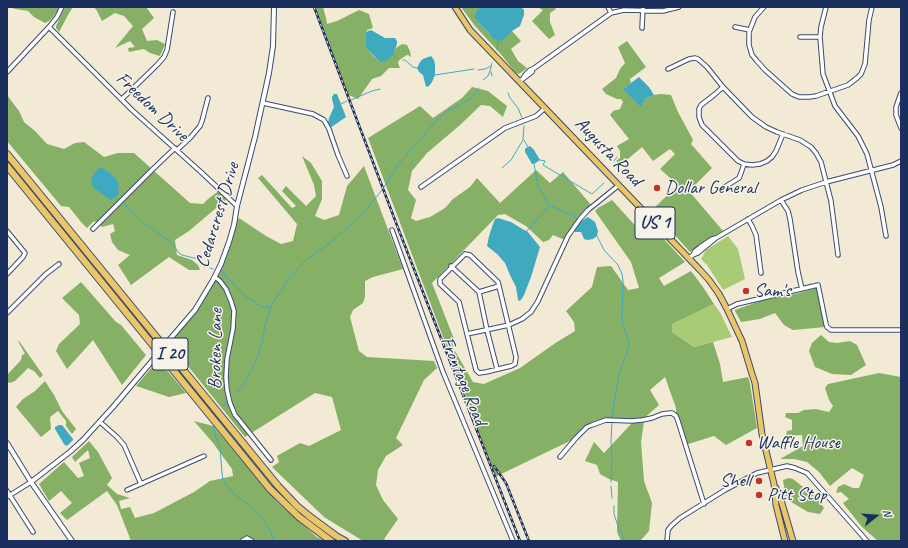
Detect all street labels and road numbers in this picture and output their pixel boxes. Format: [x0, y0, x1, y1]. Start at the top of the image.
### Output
street label: Freedom Drive [111, 68, 193, 146]
street label: Augusta Road [570, 113, 646, 191]
street label: Cedarcrest Drive [191, 160, 245, 270]
road number: US 1 [635, 207, 675, 239]
street label: Broken Lane [204, 308, 228, 390]
street label: Frontage Road [435, 333, 491, 429]
road number: I 20 [152, 338, 188, 370]

